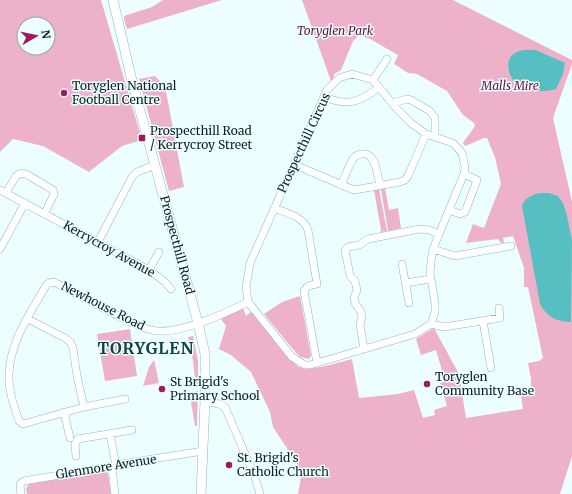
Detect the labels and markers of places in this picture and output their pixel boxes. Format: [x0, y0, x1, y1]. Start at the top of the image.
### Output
place label: Toryglen National Football Centre [72, 78, 177, 107]
marker: Toryglen National Football Centre [59, 88, 69, 98]
place label: Prospecthill Road / Kerrycroy Street [150, 123, 253, 152]
marker: Prospecthill Road / Kerrycroy Street [137, 133, 147, 143]
place label: Toryglen Community Base [435, 369, 534, 398]
place label: St Brigid's Primary School [170, 374, 260, 403]
marker: Toryglen Community Base [422, 379, 432, 389]
marker: St Brigid's Primary School [157, 384, 167, 394]
place label: St. Brigid's Catholic Church [237, 450, 329, 479]
marker: St. Brigid's Catholic Church [224, 460, 234, 470]

